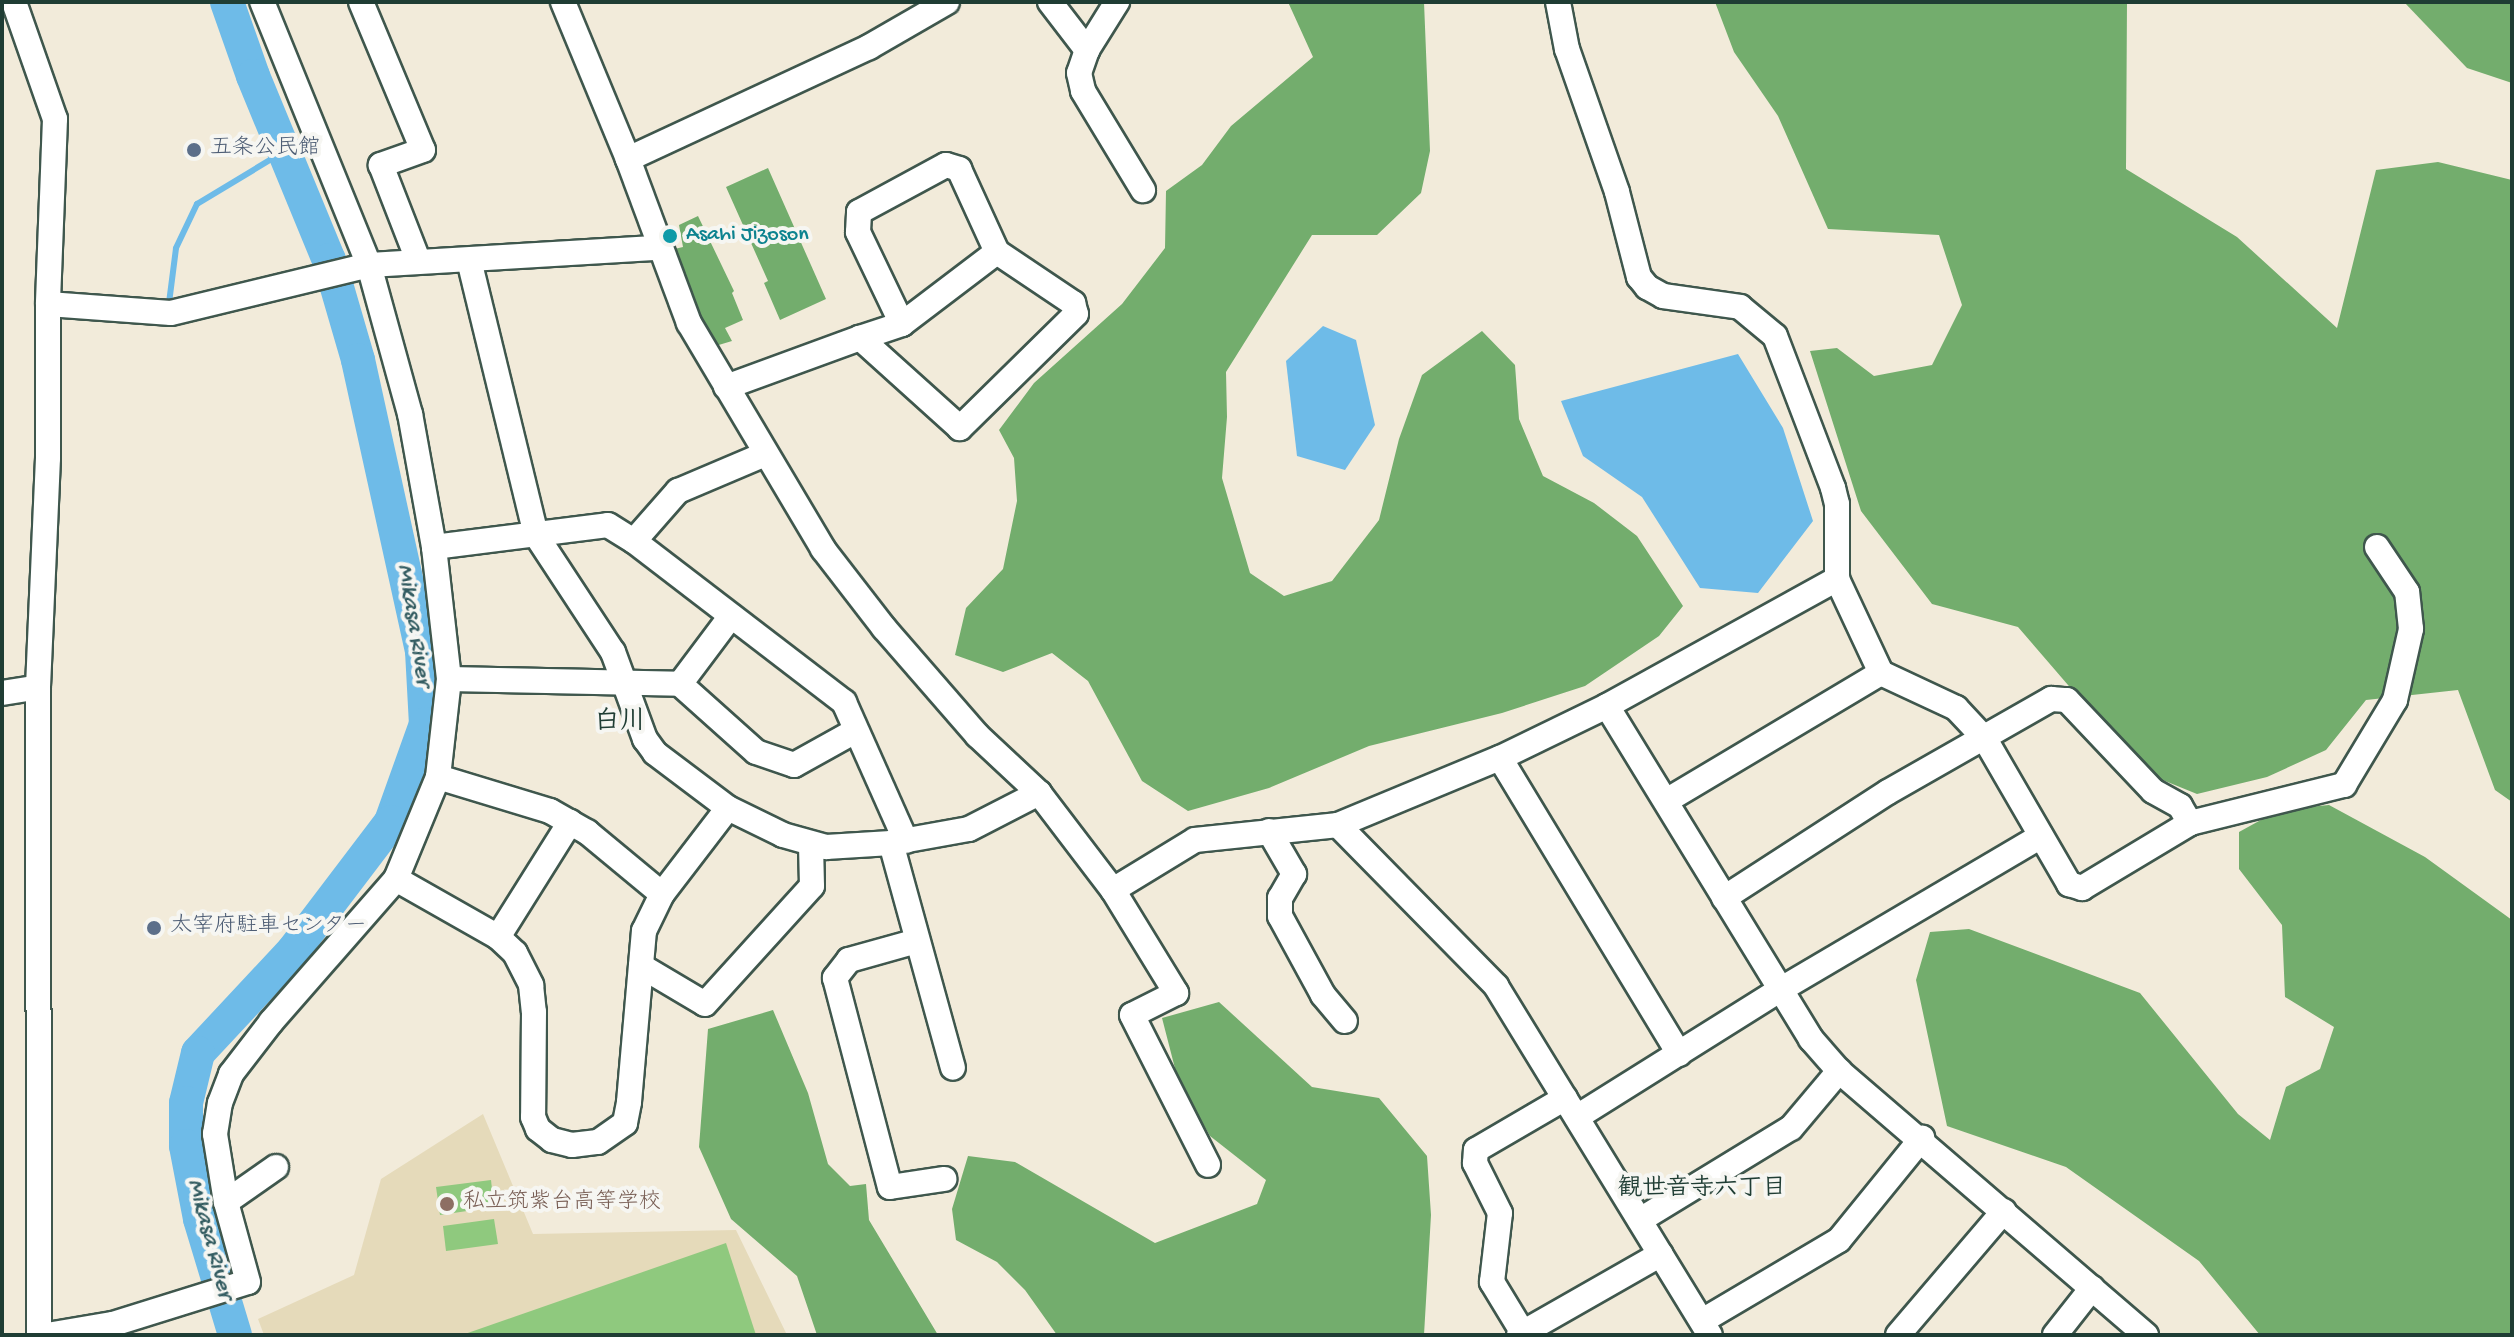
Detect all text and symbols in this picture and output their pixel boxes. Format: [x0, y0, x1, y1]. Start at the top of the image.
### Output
place label: 五条公民館 [210, 137, 320, 163]
marker: 五条公民館 [185, 141, 203, 159]
place label: Asahi Jizoson [686, 223, 809, 249]
marker: Asahi Jizoson [661, 227, 679, 245]
water label: Mikasa River [389, 562, 437, 688]
district label: 白川 [594, 708, 646, 740]
place label: 太宰府駐車センター [170, 915, 368, 941]
marker: 太宰府駐車センター [145, 919, 163, 937]
water label: Mikasa River [179, 1176, 239, 1302]
district label: 観世音寺六丁目 [1618, 1176, 1786, 1204]
place label: 私立筑紫台高等学校 [463, 1191, 661, 1217]
marker: 私立筑紫台高等学校 [438, 1195, 456, 1213]

